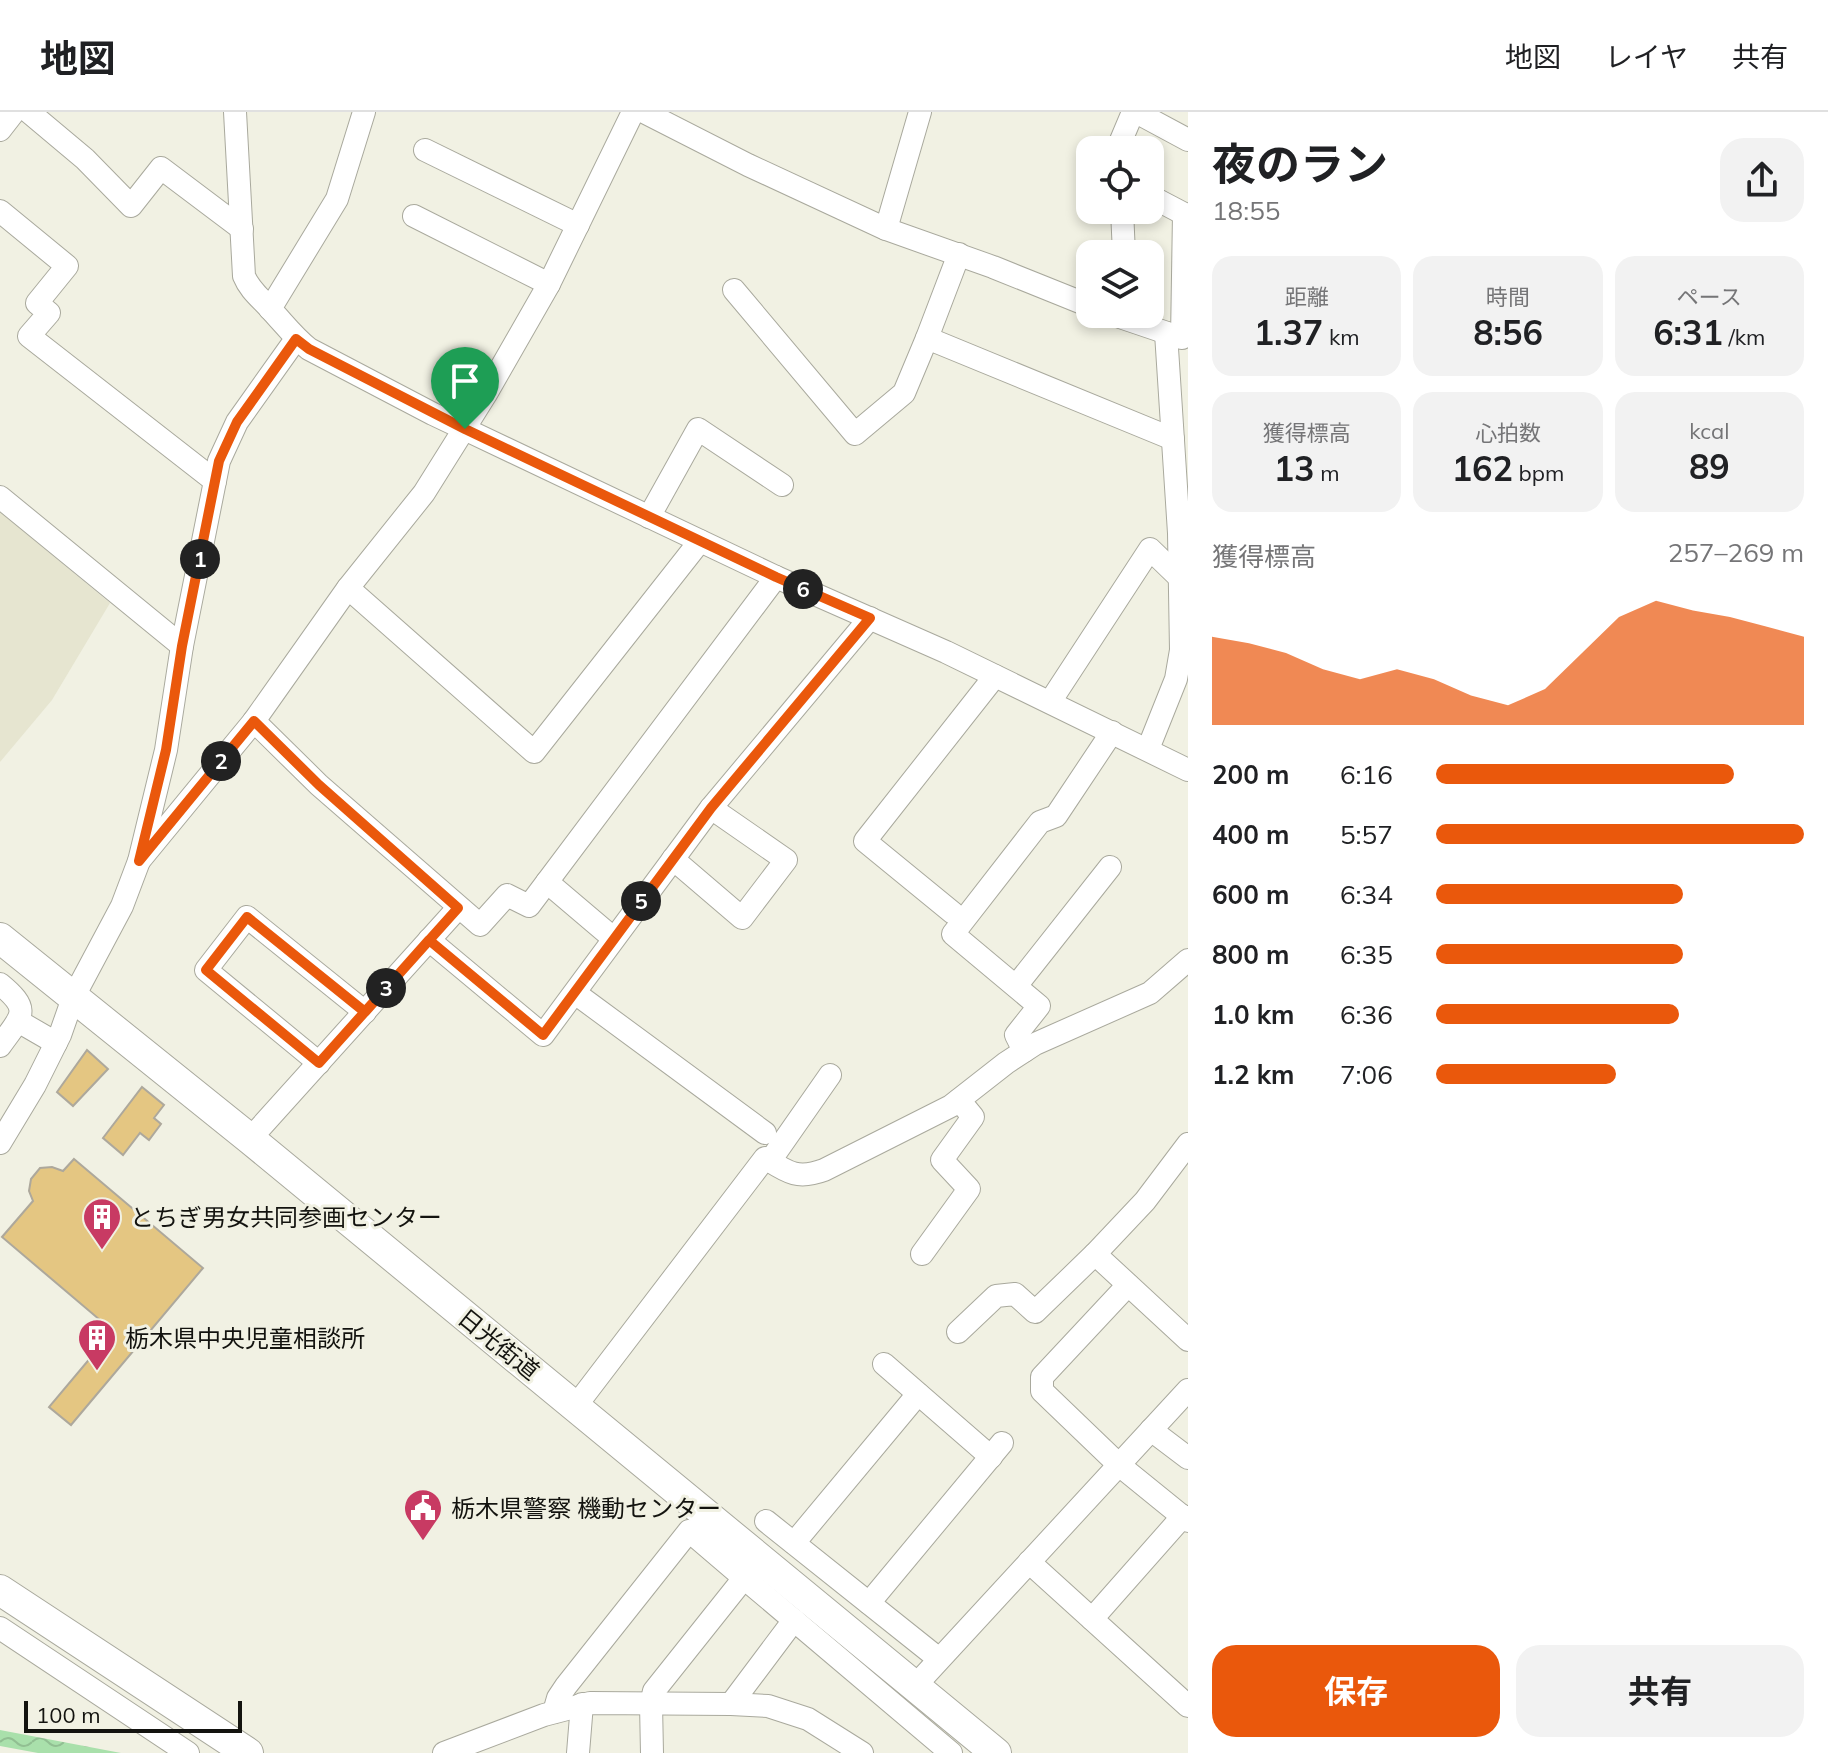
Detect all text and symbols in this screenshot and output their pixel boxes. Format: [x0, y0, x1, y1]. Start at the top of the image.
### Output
text: 地図 [40, 34, 116, 82]
text: 地図 [1505, 39, 1561, 74]
text: レイヤ [1605, 39, 1688, 74]
text: 共有 [1732, 39, 1788, 74]
map controls [1076, 136, 1164, 328]
button: locate [1076, 136, 1164, 224]
text: 夜のラン [1212, 136, 1388, 191]
button: share [1720, 138, 1804, 222]
text: 18:55 [1212, 194, 1280, 227]
button: layers [1076, 240, 1164, 328]
text: 距離 [1285, 283, 1329, 311]
text: 時間 [1486, 283, 1530, 311]
text: ペース [1677, 283, 1742, 311]
text: 1.37 [1254, 311, 1323, 354]
text: 8:56 [1473, 311, 1543, 354]
text: 6:31 [1653, 311, 1723, 354]
text: km [1323, 323, 1360, 351]
text: /km [1723, 323, 1765, 351]
pin [431, 347, 499, 429]
icon: arrive [443, 359, 487, 403]
text: kcal [1689, 417, 1729, 445]
text: 獲得標高 [1263, 419, 1351, 447]
text: 心拍数 [1475, 419, 1541, 447]
text: 89 [1689, 445, 1730, 488]
text: 13 [1274, 447, 1315, 490]
text: 162 [1452, 447, 1513, 490]
text: m [1315, 459, 1340, 487]
text: bpm [1513, 459, 1564, 487]
text: 257–269 m [1668, 536, 1804, 569]
pin: 1 [180, 539, 220, 579]
text: 獲得標高 [1212, 540, 1316, 573]
text: 1 [193, 545, 207, 573]
pin: 6 [783, 569, 823, 609]
text: 6 [796, 575, 810, 603]
pin: 2 [201, 741, 241, 781]
text: 2 [214, 747, 228, 775]
text: 200 m [1212, 758, 1289, 791]
text: 6:16 [1340, 758, 1393, 791]
text: 400 m [1212, 818, 1289, 851]
text: 5:57 [1340, 818, 1393, 851]
text: 600 m [1212, 878, 1289, 911]
text: 6:34 [1340, 878, 1393, 911]
pin: 5 [621, 881, 661, 921]
text: 5 [634, 887, 648, 915]
text: 800 m [1212, 938, 1289, 971]
text: 6:35 [1340, 938, 1393, 971]
pin: 3 [366, 968, 406, 1008]
text: 3 [379, 974, 393, 1002]
text: 1.0 km [1212, 998, 1295, 1031]
text: 6:36 [1340, 998, 1393, 1031]
text: 1.2 km [1212, 1058, 1295, 1091]
text: 7:06 [1340, 1058, 1393, 1091]
building icon: とちぎ男女共同参画センター [81, 1196, 123, 1251]
place label: とちぎ男女共同参画センター [130, 1202, 442, 1232]
street label: 日光街道 [452, 1302, 546, 1386]
building icon: 栃木県中央児童相談所 [76, 1317, 118, 1372]
place label: 栃木県中央児童相談所 [125, 1323, 365, 1353]
public building icon: 栃木県警察 機動センター [402, 1487, 444, 1542]
place label: 栃木県警察 機動センター [451, 1493, 721, 1523]
button: 保存 [1212, 1645, 1500, 1737]
button: 共有 [1516, 1645, 1804, 1737]
scale bar [24, 1697, 242, 1733]
text: 100 m [36, 1701, 101, 1729]

